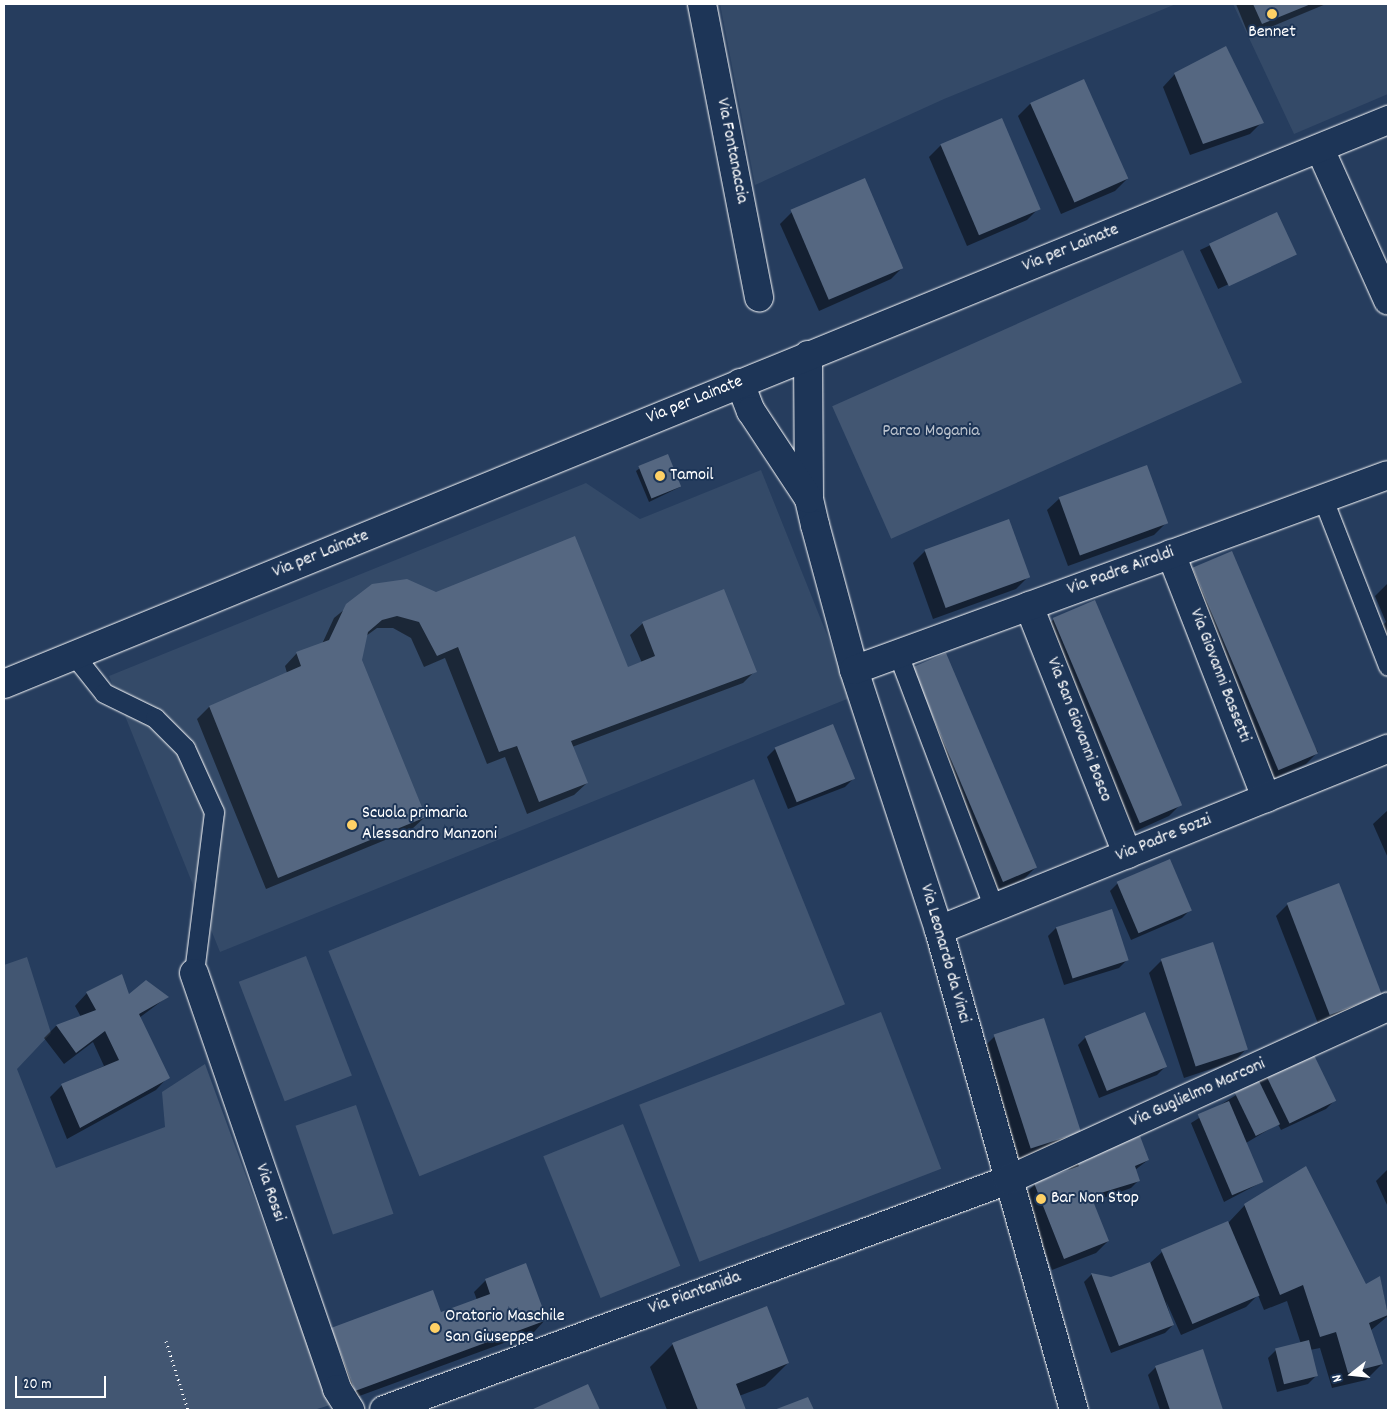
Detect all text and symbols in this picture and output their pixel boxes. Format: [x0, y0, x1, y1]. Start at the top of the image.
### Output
marker: Bennet [1266, 8, 1278, 20]
place label: Bennet [1248, 22, 1296, 44]
street label: Via Fontanaccia [710, 96, 752, 206]
street label: Via per Lainate [1020, 220, 1122, 278]
street label: Via per Lainate [644, 372, 746, 430]
park label: Parco Mogania [882, 421, 980, 443]
place label: Tamoil [670, 465, 714, 487]
marker: Tamoil [654, 470, 666, 482]
street label: Via per Lainate [270, 526, 372, 584]
street label: Via Padre Airoldi [1065, 543, 1177, 601]
street label: Via Giovanni Bassetti [1184, 606, 1254, 746]
street label: Via San Giovanni Bosco [1040, 655, 1116, 805]
place label: Scuola primaria Alessandro Manzoni [362, 804, 497, 846]
street label: Via Padre Sozzi [1113, 810, 1215, 868]
marker: Scuola primaria Alessandro Manzoni [346, 819, 358, 831]
street label: Via Leonardo da Vinci [914, 882, 974, 1026]
street label: Via Guglielmo Marconi [1127, 1054, 1269, 1134]
street label: Via Rossi [249, 1161, 289, 1225]
place label: Bar Non Stop [1051, 1188, 1139, 1210]
marker: Bar Non Stop [1035, 1193, 1047, 1205]
street label: Via Piantanida [646, 1267, 744, 1321]
place label: Oratorio Maschile San Giuseppe [445, 1307, 565, 1350]
marker: Oratorio Maschile San Giuseppe [429, 1322, 441, 1334]
north arrow [1327, 1349, 1377, 1399]
scale bar [18, 1366, 109, 1398]
text: N [1327, 1372, 1348, 1384]
text: 20 m [23, 1374, 51, 1396]

